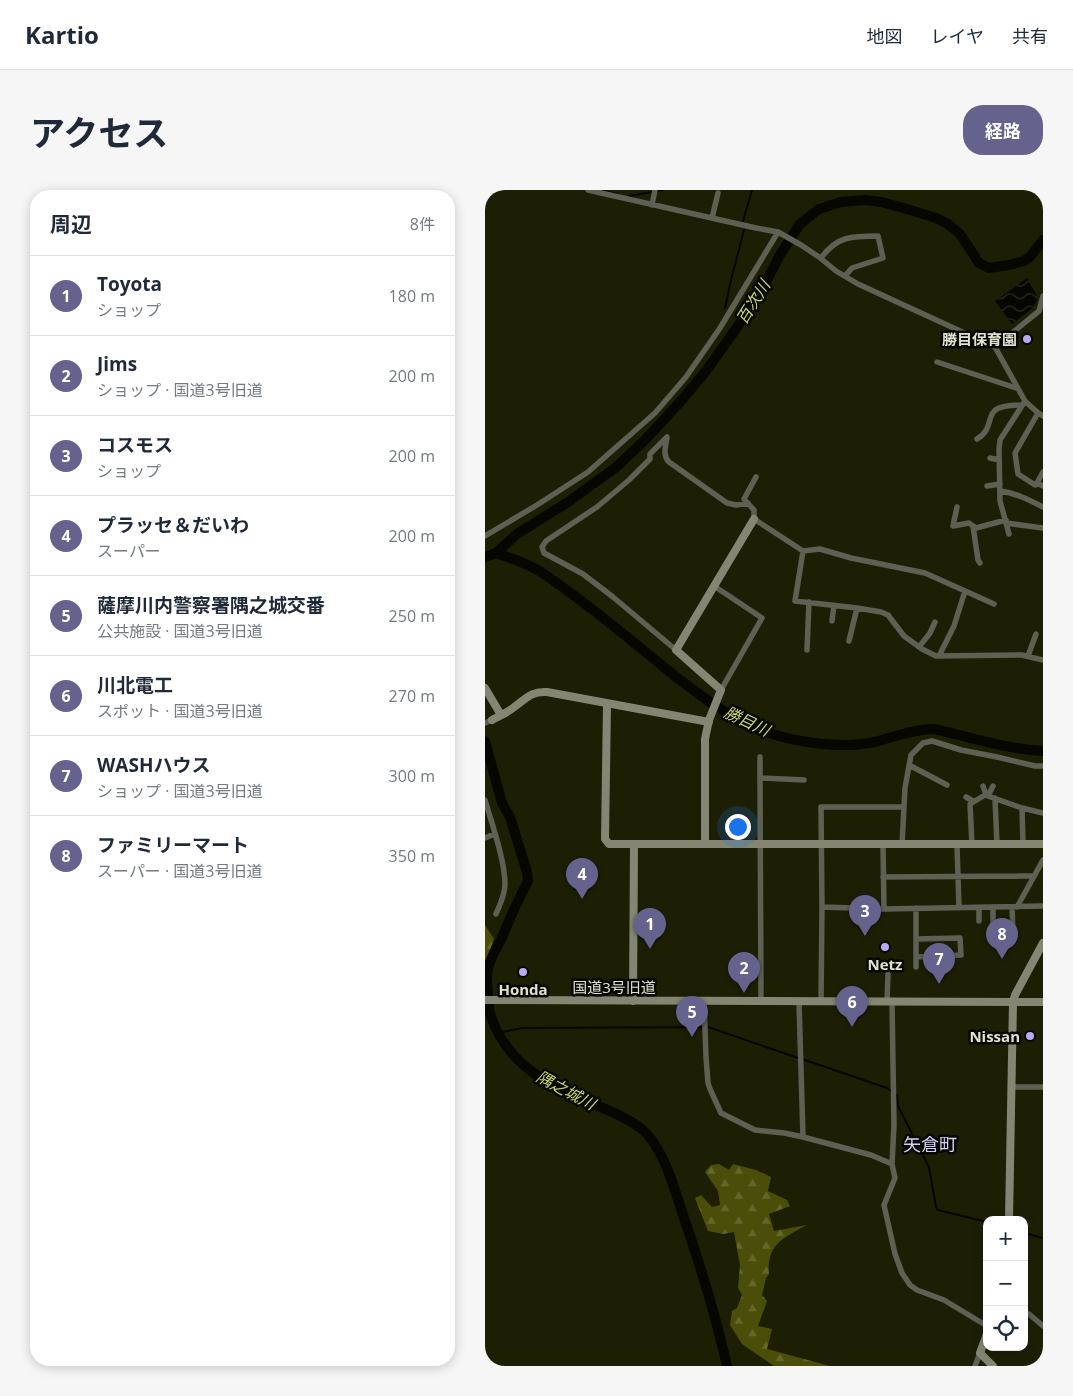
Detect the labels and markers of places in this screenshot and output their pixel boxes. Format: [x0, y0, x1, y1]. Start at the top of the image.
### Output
place label: 勝目保育園 [942, 329, 1017, 349]
marker: 勝目保育園 [1021, 333, 1033, 345]
pin: 4 [566, 858, 598, 899]
pin: 3 [849, 895, 881, 936]
pin: 1 [634, 908, 666, 949]
pin: 8 [986, 918, 1018, 959]
marker: Netz [879, 941, 891, 953]
pin: 7 [923, 943, 955, 984]
pin: 2 [728, 952, 760, 993]
place label: Netz [868, 954, 902, 974]
marker: Honda [517, 966, 529, 978]
place label: Honda [498, 979, 548, 999]
pin: 6 [836, 986, 868, 1027]
pin: 5 [676, 996, 708, 1037]
place label: Nissan [969, 1026, 1020, 1046]
marker: Nissan [1024, 1030, 1036, 1042]

